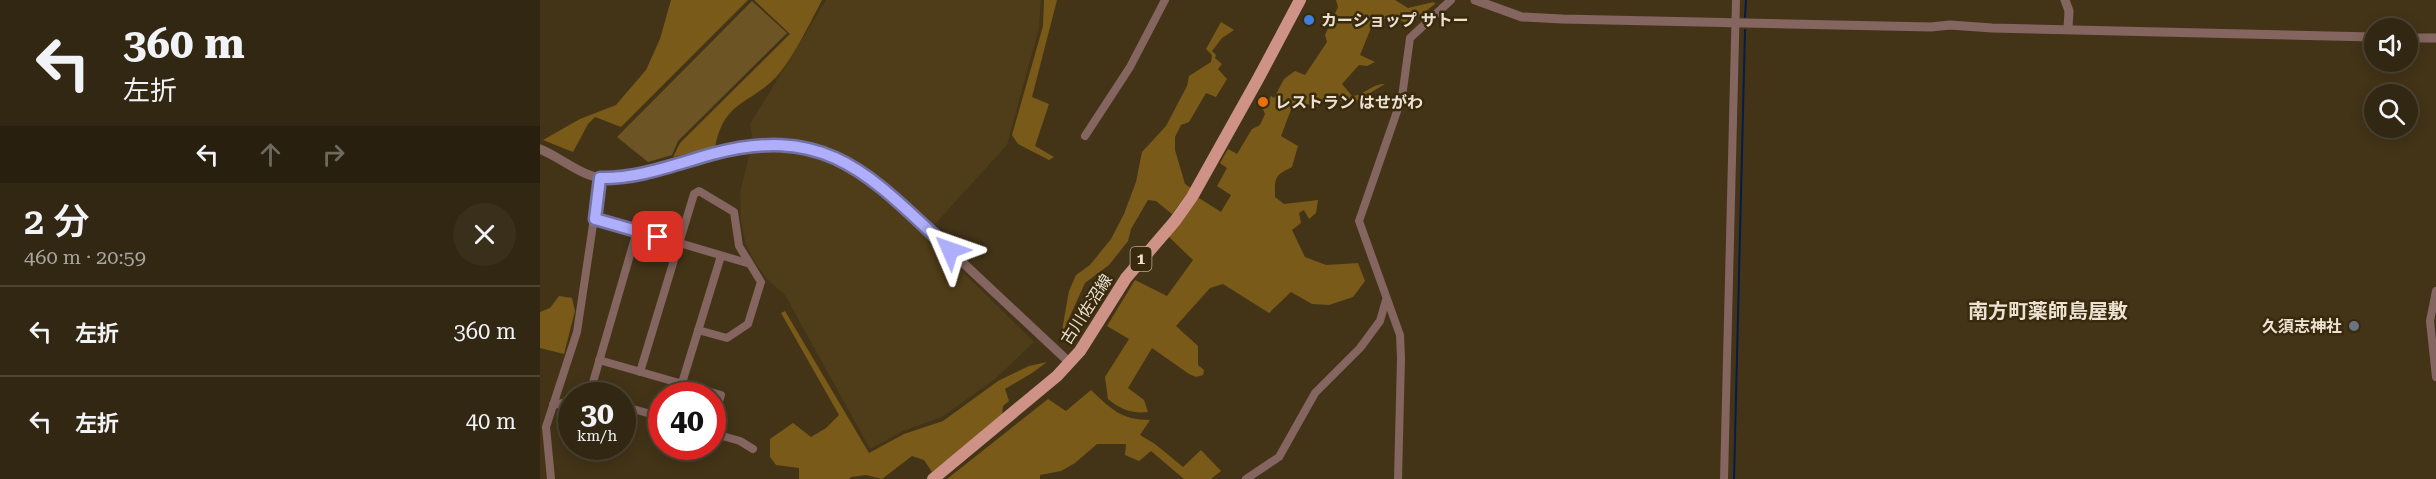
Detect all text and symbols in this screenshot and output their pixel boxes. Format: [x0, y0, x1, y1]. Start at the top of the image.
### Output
place label: カーショップ サトー [1321, 11, 1469, 30]
marker: カーショップ サトー [1302, 13, 1316, 27]
map controls [2364, 18, 2418, 138]
button: sound [2364, 18, 2418, 72]
text: 360 m [123, 19, 245, 68]
icon: left [24, 24, 102, 102]
text: 左折 [123, 75, 177, 107]
button: search [2364, 84, 2418, 138]
place label: レストラン はせがわ [1275, 93, 1423, 112]
marker: レストラン はせがわ [1256, 95, 1270, 109]
icon: left [191, 138, 224, 171]
icon: ahead [254, 138, 287, 171]
icon: right [317, 138, 350, 171]
text: 2 分 [24, 201, 89, 243]
button: close [453, 203, 516, 266]
pin [632, 211, 683, 262]
position arrow [918, 218, 982, 282]
icon: arrive [641, 220, 674, 253]
text: 460 m · 20:59 [24, 245, 146, 269]
road number: 1 [1130, 247, 1152, 271]
street label: 古川佐沼線 [1057, 271, 1116, 348]
district label: 南方町薬師島屋敷 [1968, 299, 2128, 323]
icon: left [24, 315, 57, 348]
place label: 久須志神社 [2262, 317, 2342, 336]
text: 360 m [453, 319, 516, 344]
marker: 久須志神社 [2347, 319, 2361, 333]
text: 左折 [75, 321, 119, 346]
speed limit sign: 40 [648, 382, 726, 460]
text: 30 [580, 396, 614, 431]
icon: left [24, 405, 57, 438]
text: 40 m [466, 409, 516, 434]
text: 左折 [75, 411, 119, 436]
text: km/h [577, 427, 617, 445]

